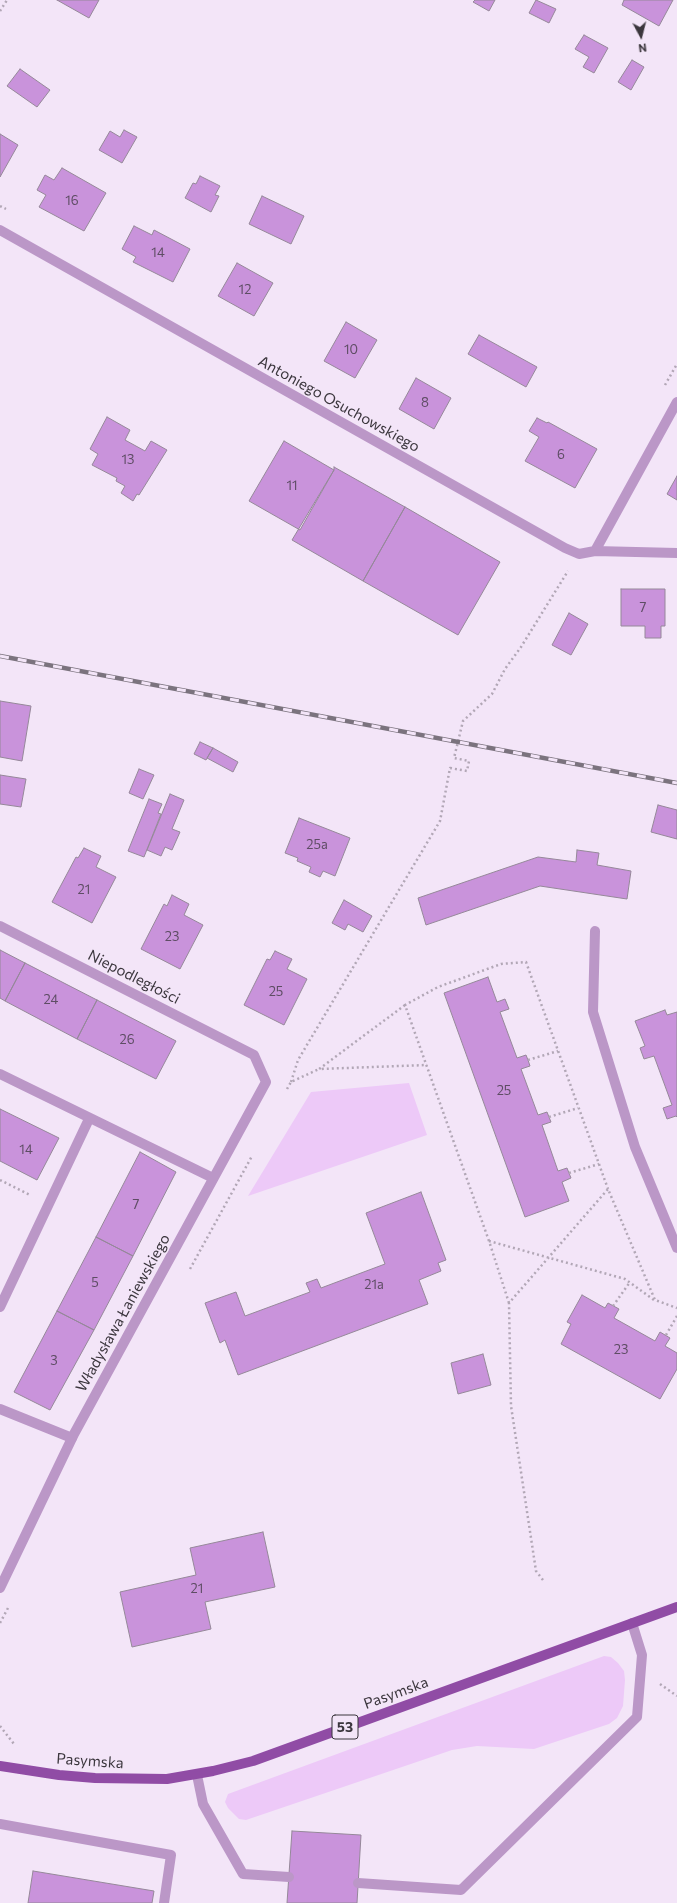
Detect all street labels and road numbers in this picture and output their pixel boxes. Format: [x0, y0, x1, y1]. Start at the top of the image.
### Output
street label: Antoniego Osuchowskiego [255, 352, 423, 456]
street label: Niepodległości [85, 946, 183, 1008]
street label: Władysława Łaniewskiego [72, 1231, 174, 1395]
street label: Pasymska [361, 1673, 431, 1713]
road number: 53 [332, 1715, 358, 1739]
street label: Pasymska [56, 1750, 124, 1772]

